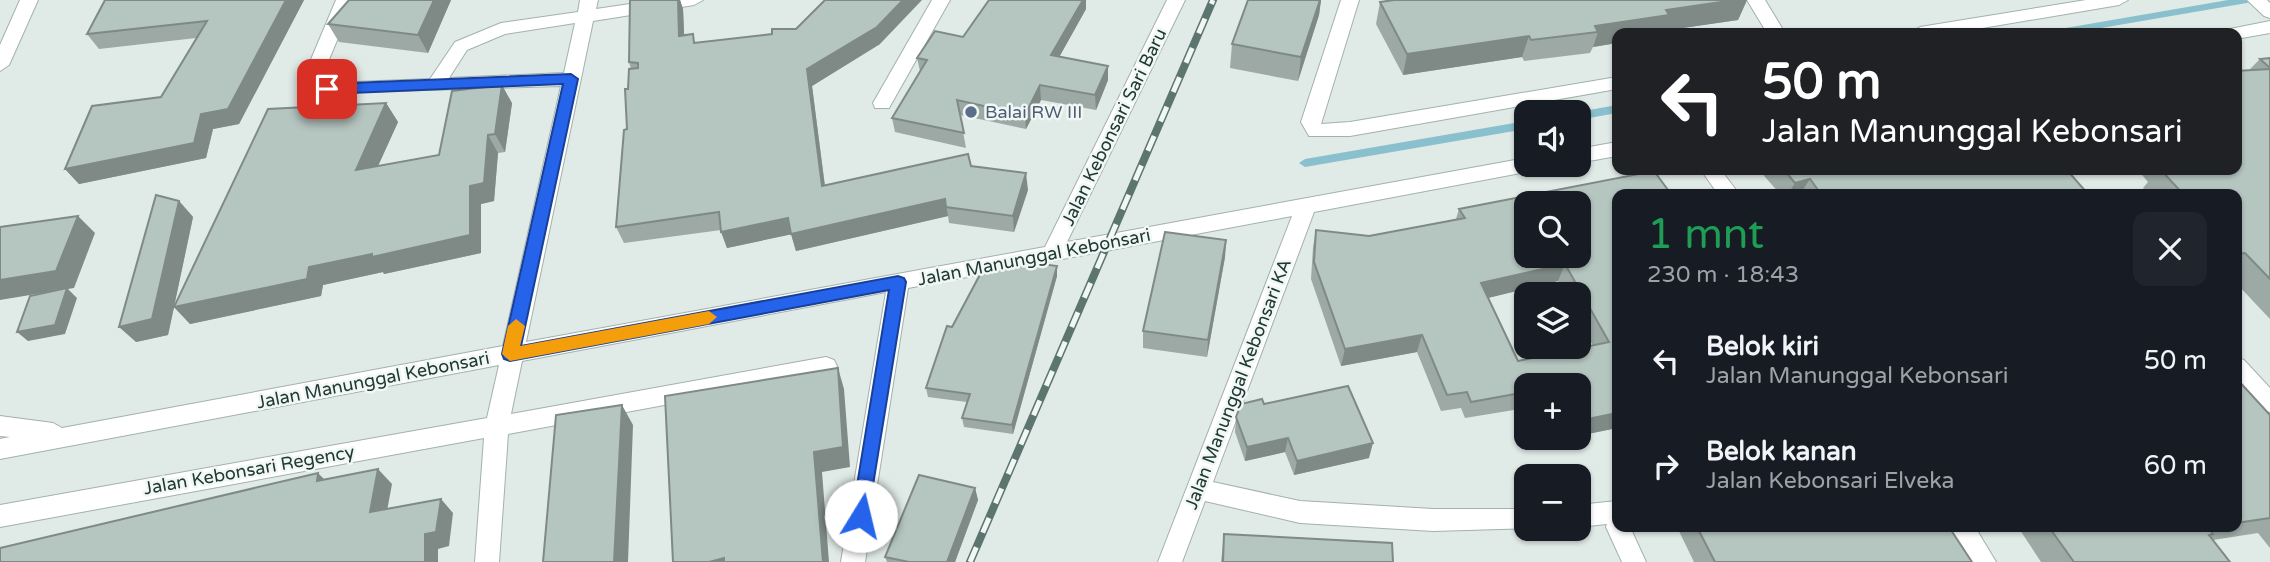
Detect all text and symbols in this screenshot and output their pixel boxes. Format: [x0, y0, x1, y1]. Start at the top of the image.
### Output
street label: Jalan Kebonsari Sari Baru [1057, 25, 1171, 229]
text: 50 m [1762, 53, 1881, 112]
icon: left [1647, 56, 1738, 147]
pin [297, 59, 357, 119]
icon: arrive [308, 70, 346, 108]
map controls [1514, 100, 1591, 541]
button: sound [1514, 100, 1591, 177]
place label: Balai RW III [985, 101, 1082, 123]
marker: Balai RW III [963, 104, 979, 120]
text: Jalan Manunggal Kebonsari [1762, 113, 2183, 151]
button: search [1514, 191, 1591, 268]
text: 1 mnt [1647, 209, 1764, 260]
button: close [2133, 212, 2207, 286]
street label: Jalan Manunggal Kebonsari [916, 224, 1152, 290]
street label: Jalan Manunggal Kebonsari KA [1180, 256, 1296, 512]
text: 230 m · 18:43 [1647, 261, 1799, 289]
button: layers [1514, 282, 1591, 359]
text: Belok kiri [1706, 331, 1819, 362]
icon: left [1647, 342, 1685, 380]
text: 50 m [2144, 345, 2207, 376]
street label: Jalan Manunggal Kebonsari [255, 347, 491, 413]
text: Jalan Manunggal Kebonsari [1706, 362, 2008, 390]
button: + [1514, 373, 1591, 450]
text: Belok kanan [1706, 436, 1857, 467]
street label: Jalan Kebonsari Regency [142, 441, 357, 499]
icon: right [1647, 447, 1685, 485]
text: 60 m [2144, 450, 2207, 481]
button: − [1514, 464, 1591, 541]
text: Jalan Kebonsari Elveka [1706, 467, 1954, 495]
position arrow [824, 479, 898, 553]

